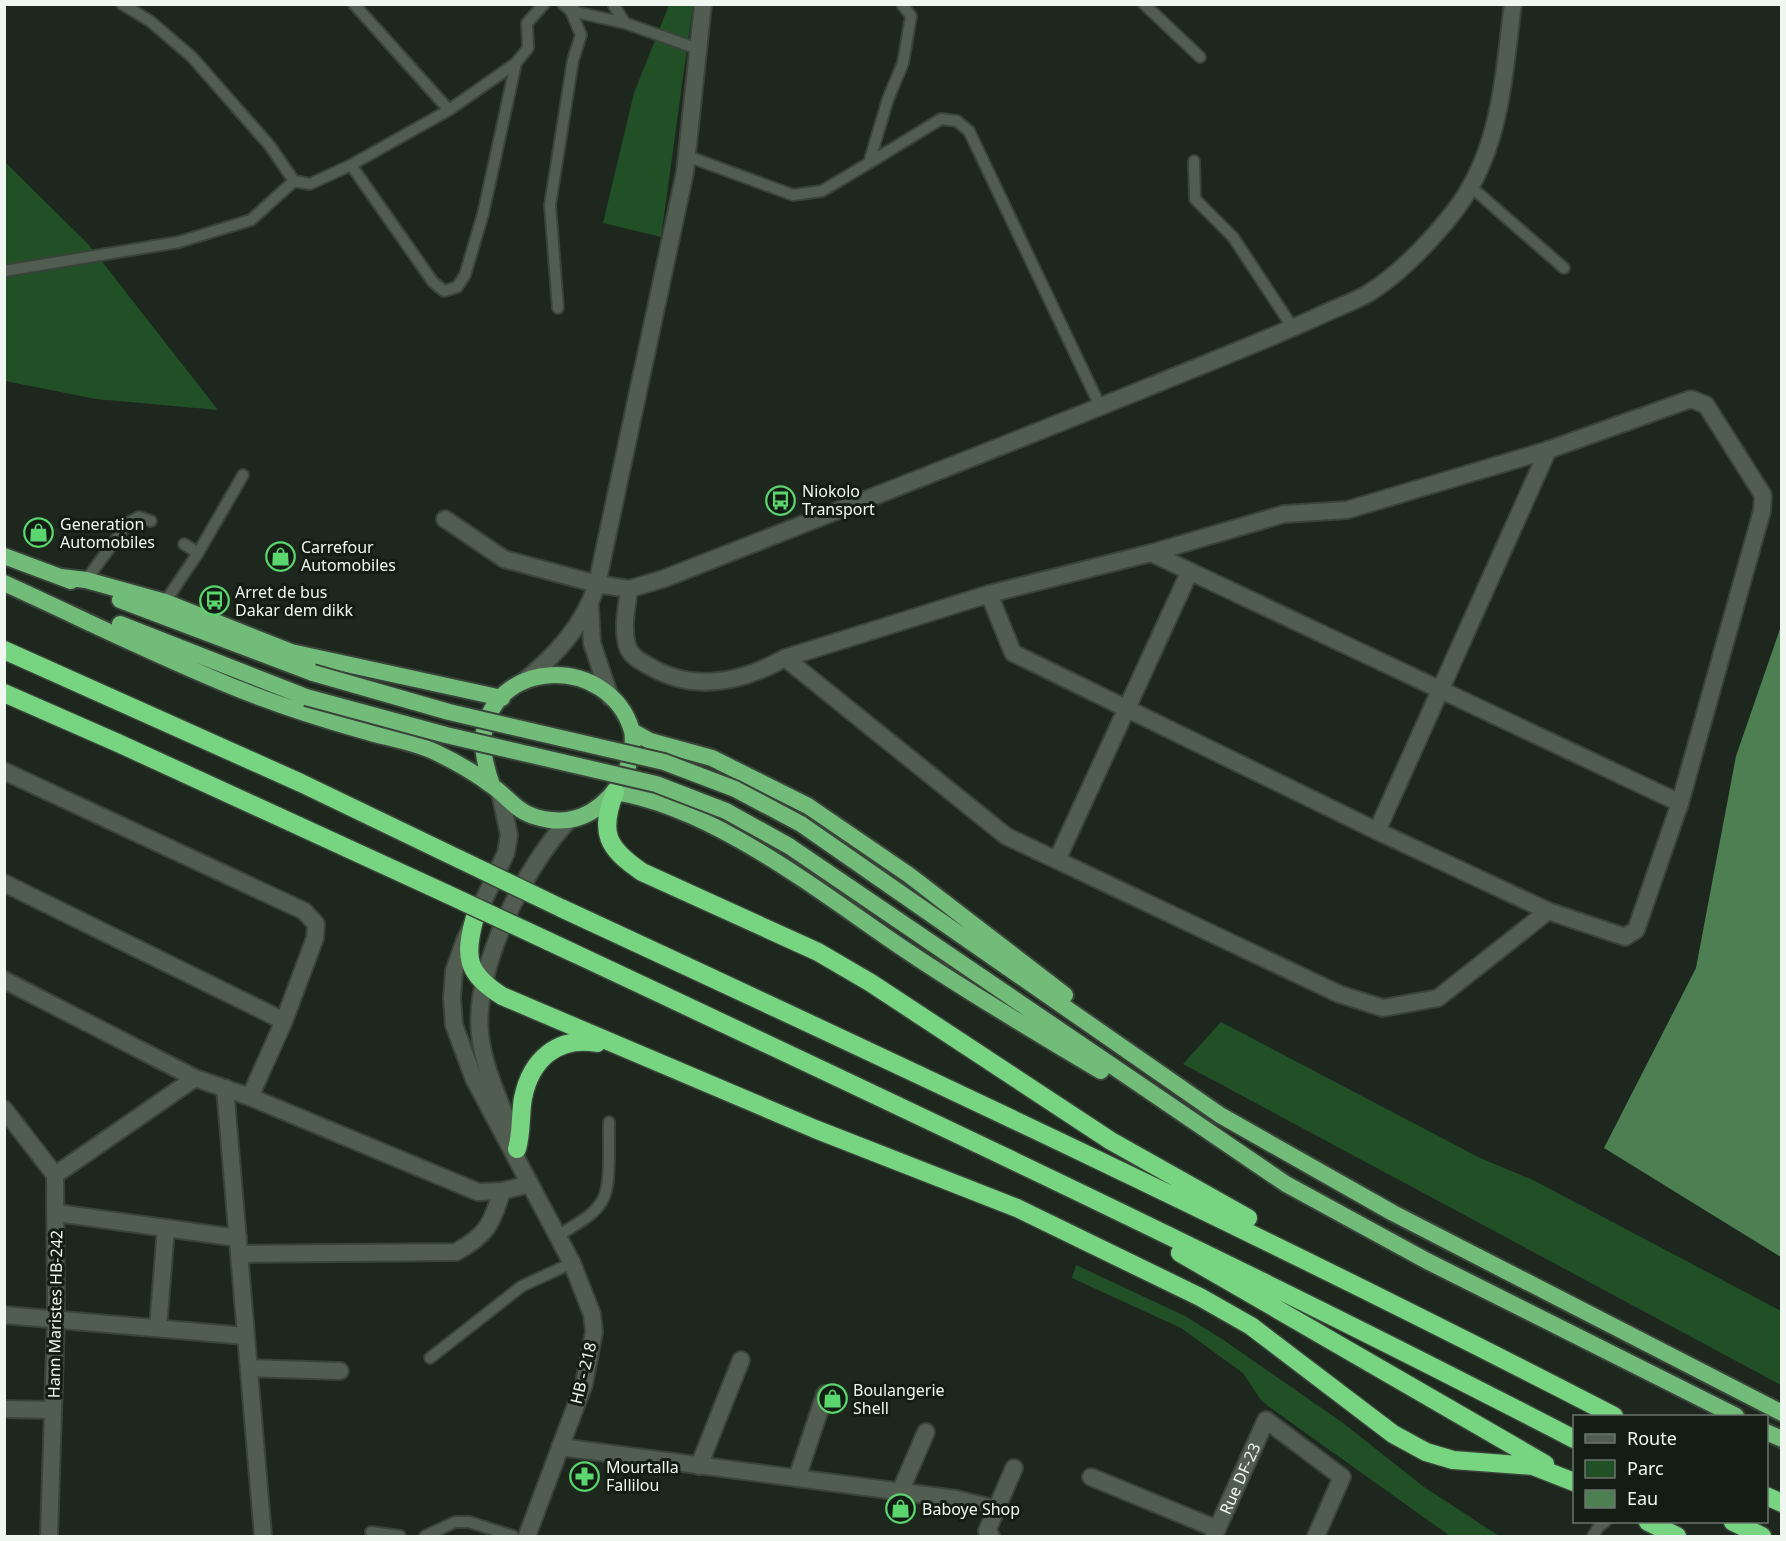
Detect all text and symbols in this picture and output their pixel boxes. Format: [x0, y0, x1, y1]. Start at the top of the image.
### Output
place label: Niokolo Transport [802, 480, 875, 520]
bus stop icon: Niokolo Transport [765, 484, 797, 516]
place label: Generation Automobiles [60, 513, 155, 553]
shop icon: Generation Automobiles [23, 517, 55, 549]
place label: Carrefour Automobiles [301, 536, 396, 576]
shop icon: Carrefour Automobiles [264, 540, 296, 572]
place label: Arret de bus Dakar dem dikk [235, 581, 353, 621]
bus stop icon: Arret de bus Dakar dem dikk [198, 585, 230, 617]
street label: Hann Maristes HB-242 [43, 1230, 67, 1398]
street label: HB - 218 [565, 1340, 601, 1406]
place label: Boulangerie Shell [853, 1379, 945, 1419]
shop icon: Boulangerie Shell [816, 1383, 848, 1415]
legend [1573, 1415, 1768, 1523]
text: Route [1627, 1426, 1677, 1450]
street label: Rue DF-23 [1214, 1439, 1265, 1518]
place label: Mourtalla Fallilou [606, 1456, 679, 1496]
text: Parc [1627, 1456, 1664, 1480]
pharmacy icon: Mourtalla Fallilou [569, 1460, 601, 1492]
text: Eau [1627, 1486, 1658, 1510]
shop icon: Baboye Shop [885, 1493, 917, 1525]
place label: Baboye Shop [922, 1498, 1020, 1520]

